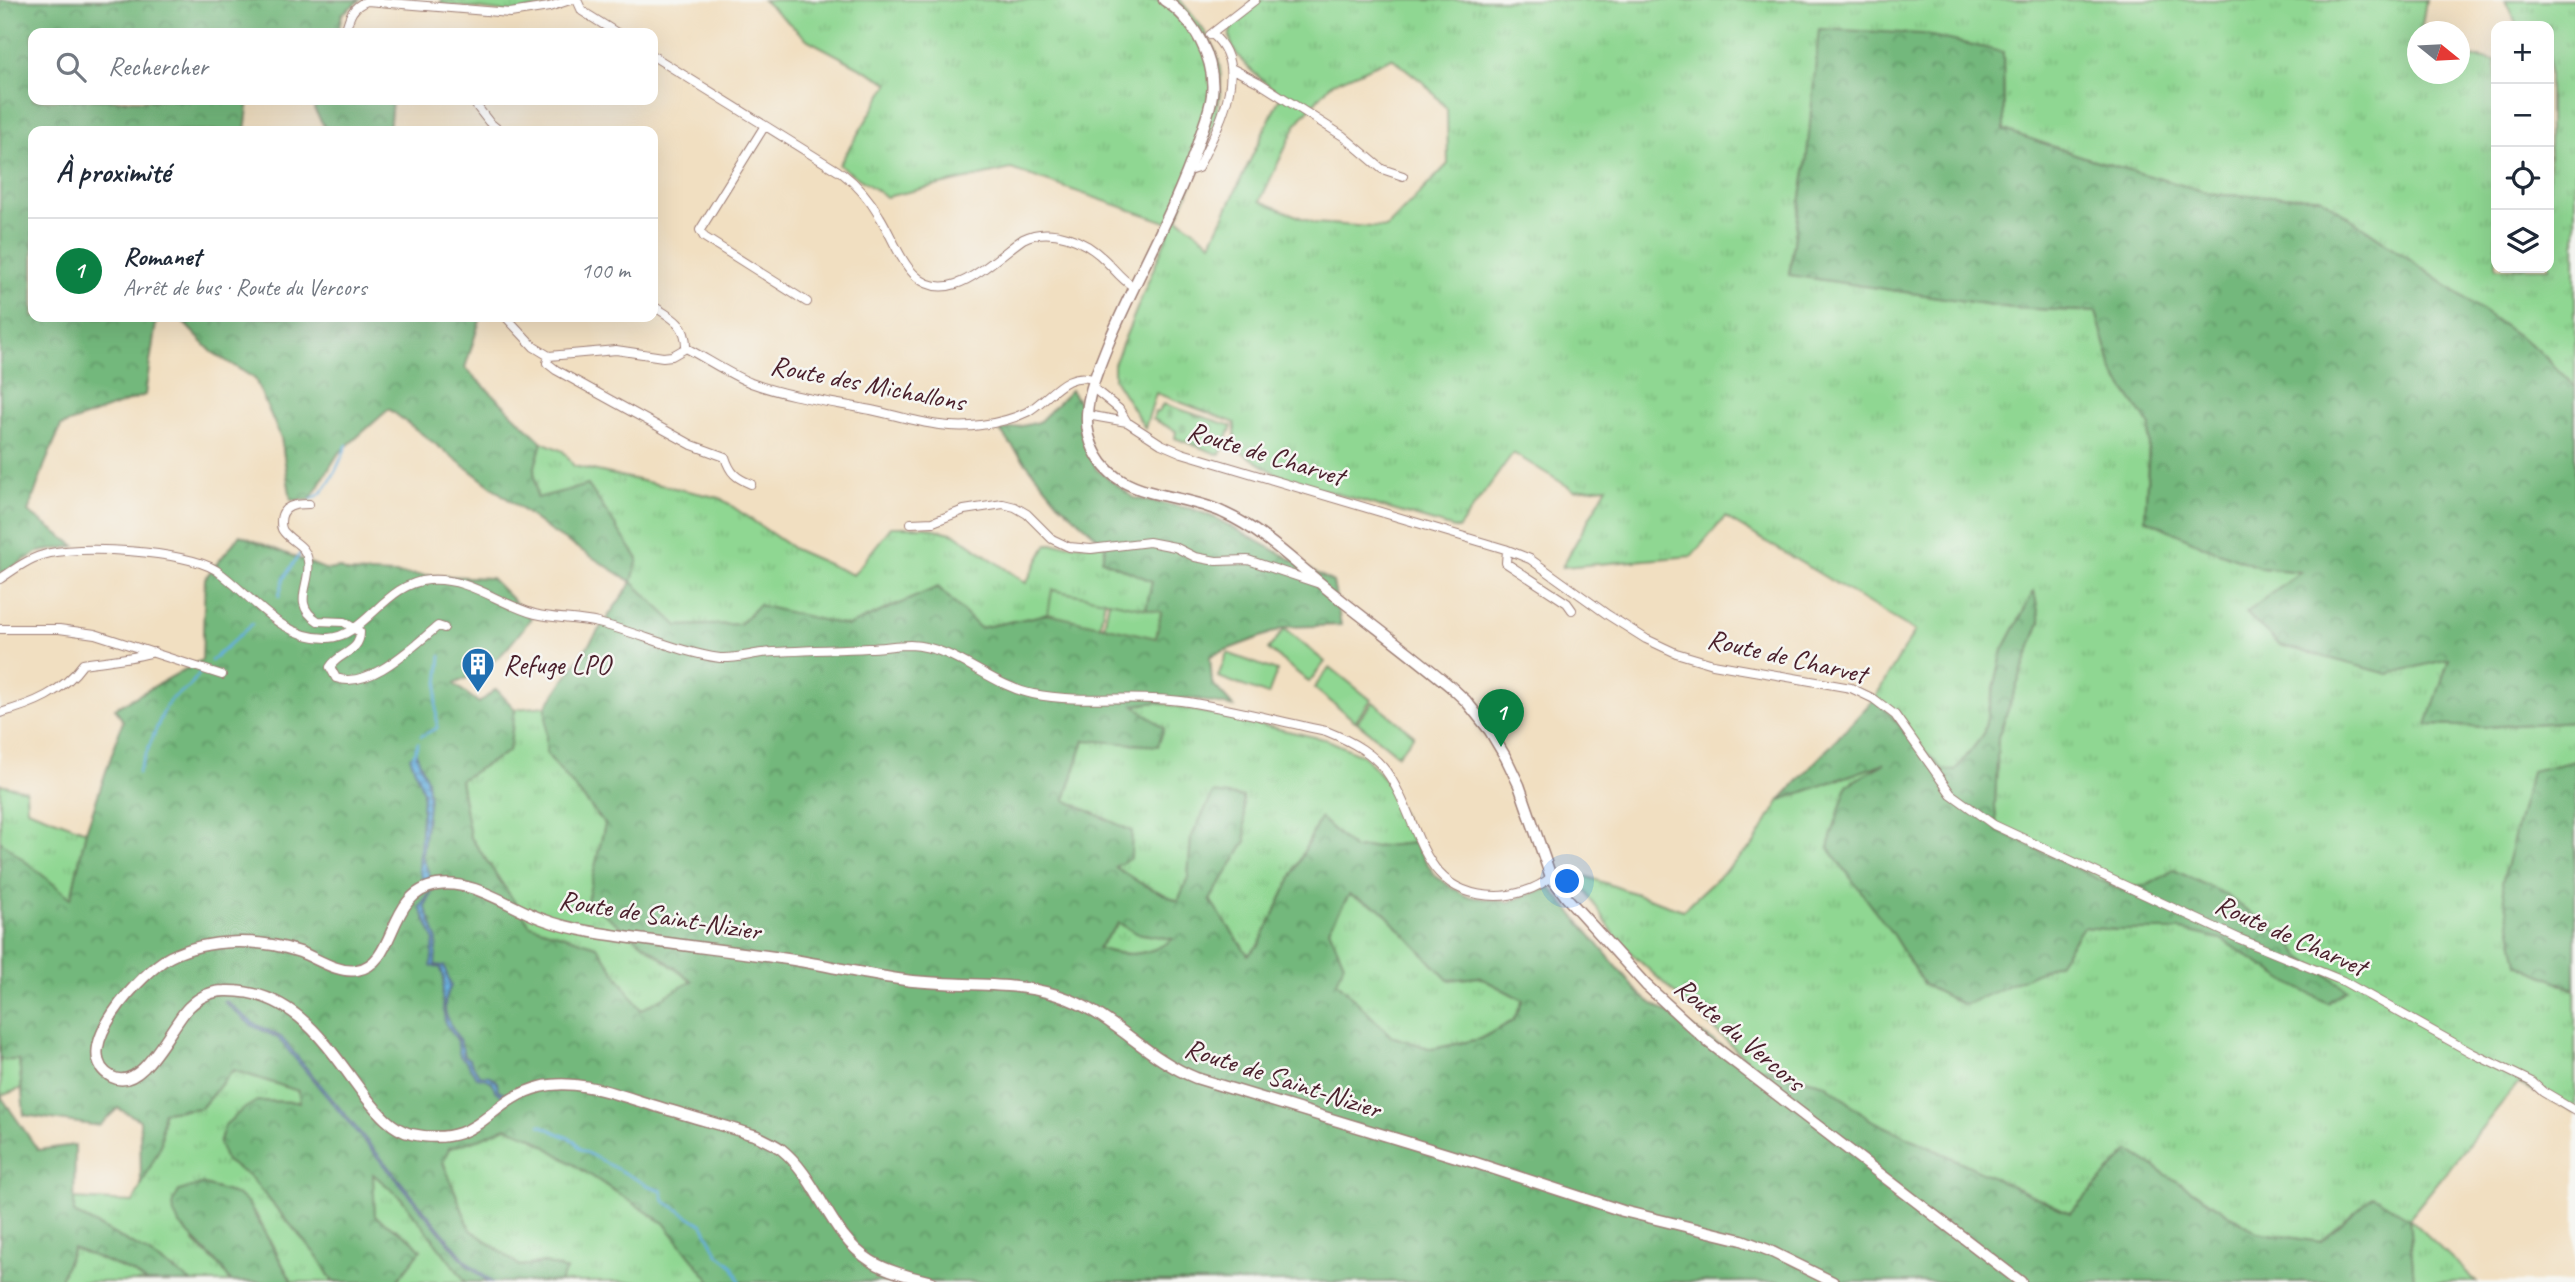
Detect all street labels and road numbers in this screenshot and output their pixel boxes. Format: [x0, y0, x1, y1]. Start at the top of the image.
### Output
street label: Route des Michallons [768, 347, 971, 419]
street label: Route de Charvet [1183, 413, 1352, 494]
street label: Route de Charvet [1704, 621, 1873, 692]
street label: Route de Saint-Nizier [557, 882, 765, 949]
street label: Route de Charvet [2210, 886, 2375, 985]
street label: Route du Vercors [1668, 969, 1814, 1100]
street label: Route de Saint-Nizier [1181, 1030, 1387, 1127]

